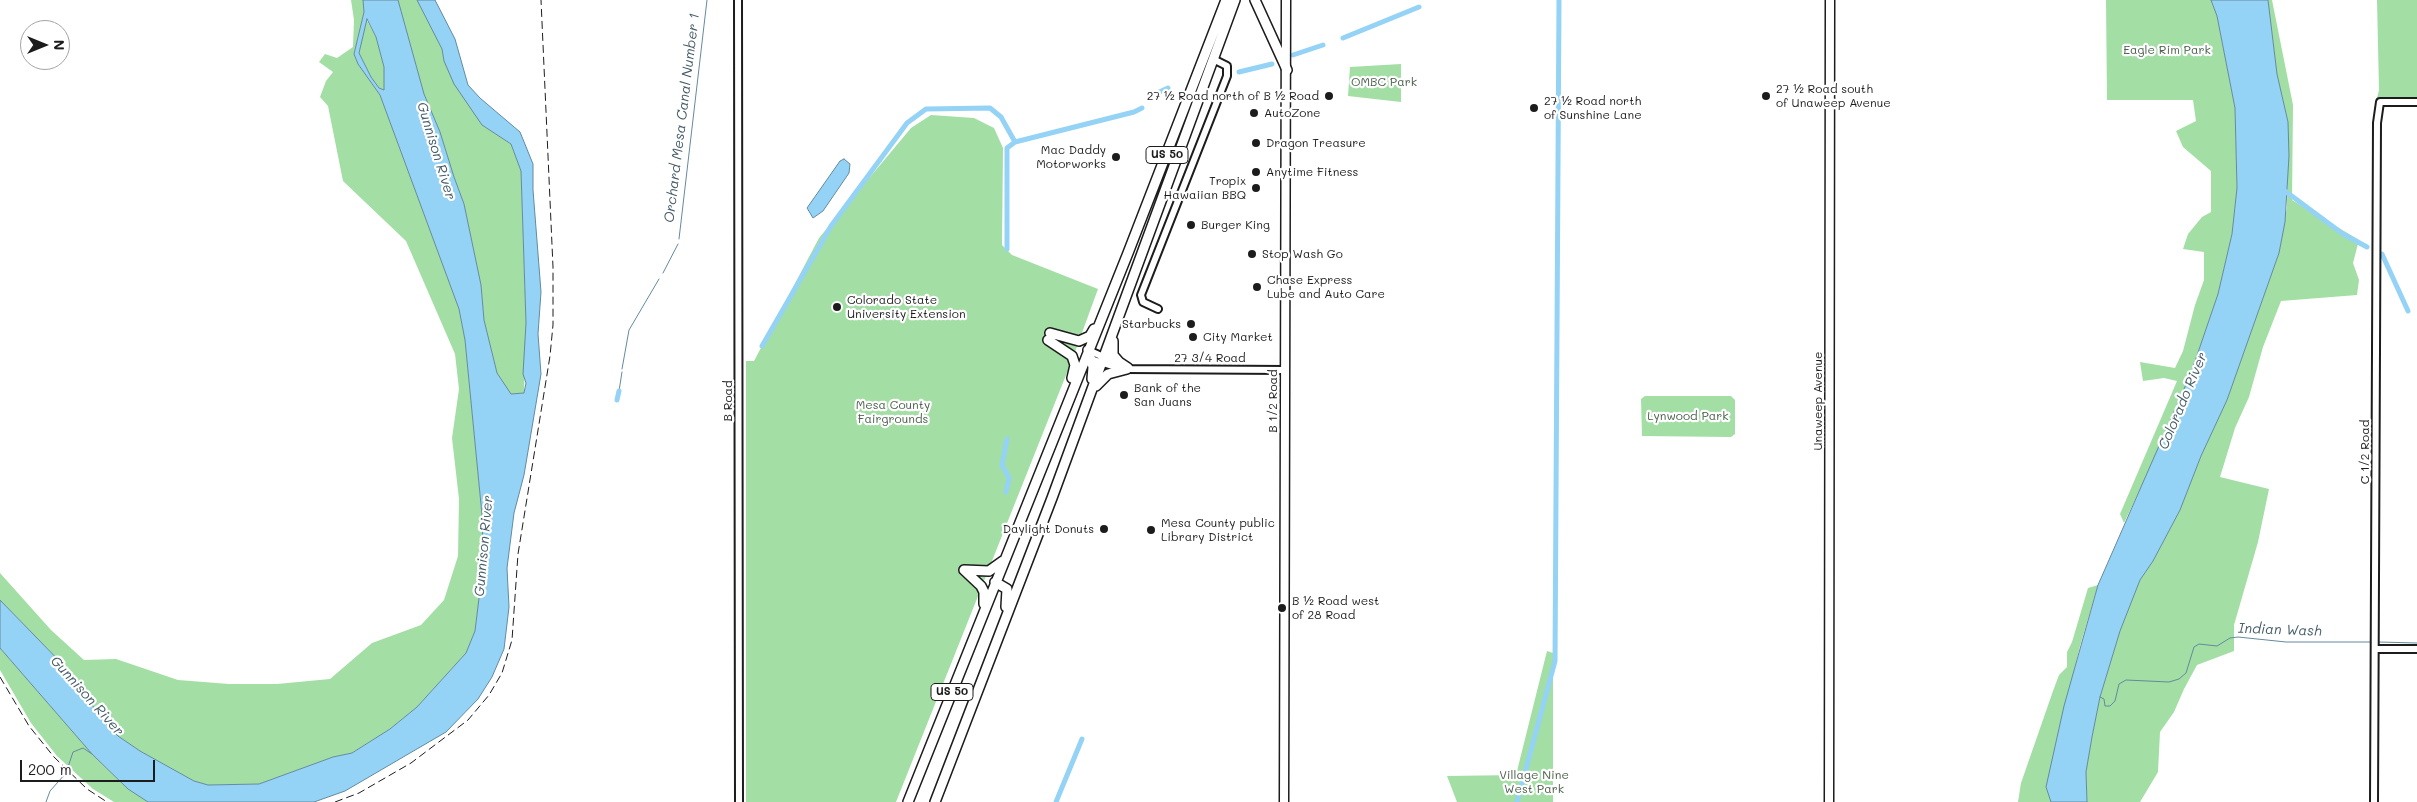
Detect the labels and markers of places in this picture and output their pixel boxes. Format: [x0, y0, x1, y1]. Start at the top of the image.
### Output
place label: 27 ½ Road south of Unaweep Avenue [1776, 82, 1891, 110]
place label: 27 ½ Road north of B ½ Road [1147, 89, 1319, 103]
marker: 27 ½ Road north of B ½ Road [1323, 90, 1335, 102]
marker: 27 ½ Road south of Unaweep Avenue [1760, 90, 1772, 102]
place label: 27 ½ Road north of Sunshine Lane [1544, 94, 1642, 122]
marker: 27 ½ Road north of Sunshine Lane [1528, 102, 1540, 114]
place label: AutoZone [1264, 106, 1321, 120]
marker: AutoZone [1248, 107, 1260, 119]
place label: Dragon Treasure [1266, 136, 1366, 150]
marker: Dragon Treasure [1250, 137, 1262, 149]
place label: Mac Daddy Motorworks [1036, 143, 1106, 171]
marker: Mac Daddy Motorworks [1110, 151, 1122, 163]
place label: Anytime Fitness [1266, 165, 1358, 179]
marker: Anytime Fitness [1250, 166, 1262, 178]
place label: Tropix Hawaiian BBQ [1164, 174, 1246, 202]
marker: Tropix Hawaiian BBQ [1250, 182, 1262, 194]
place label: Burger King [1201, 218, 1270, 232]
marker: Burger King [1185, 219, 1197, 231]
place label: Stop Wash Go [1262, 247, 1343, 261]
marker: Stop Wash Go [1246, 248, 1258, 260]
place label: Chase Express Lube and Auto Care [1267, 273, 1385, 301]
marker: Chase Express Lube and Auto Care [1251, 281, 1263, 293]
place label: Colorado State University Extension [847, 293, 966, 321]
marker: Colorado State University Extension [831, 301, 843, 313]
place label: Starbucks [1122, 317, 1181, 331]
marker: Starbucks [1185, 318, 1197, 330]
place label: City Market [1203, 330, 1273, 344]
marker: City Market [1187, 331, 1199, 343]
place label: Bank of the San Juans [1134, 381, 1201, 409]
marker: Bank of the San Juans [1118, 389, 1130, 401]
place label: Mesa County public Library District [1161, 516, 1275, 544]
place label: Daylight Donuts [1003, 522, 1094, 536]
marker: Daylight Donuts [1098, 523, 1110, 535]
marker: Mesa County public Library District [1145, 524, 1157, 536]
place label: B ½ Road west of 28 Road [1292, 594, 1379, 622]
marker: B ½ Road west of 28 Road [1276, 602, 1288, 614]

